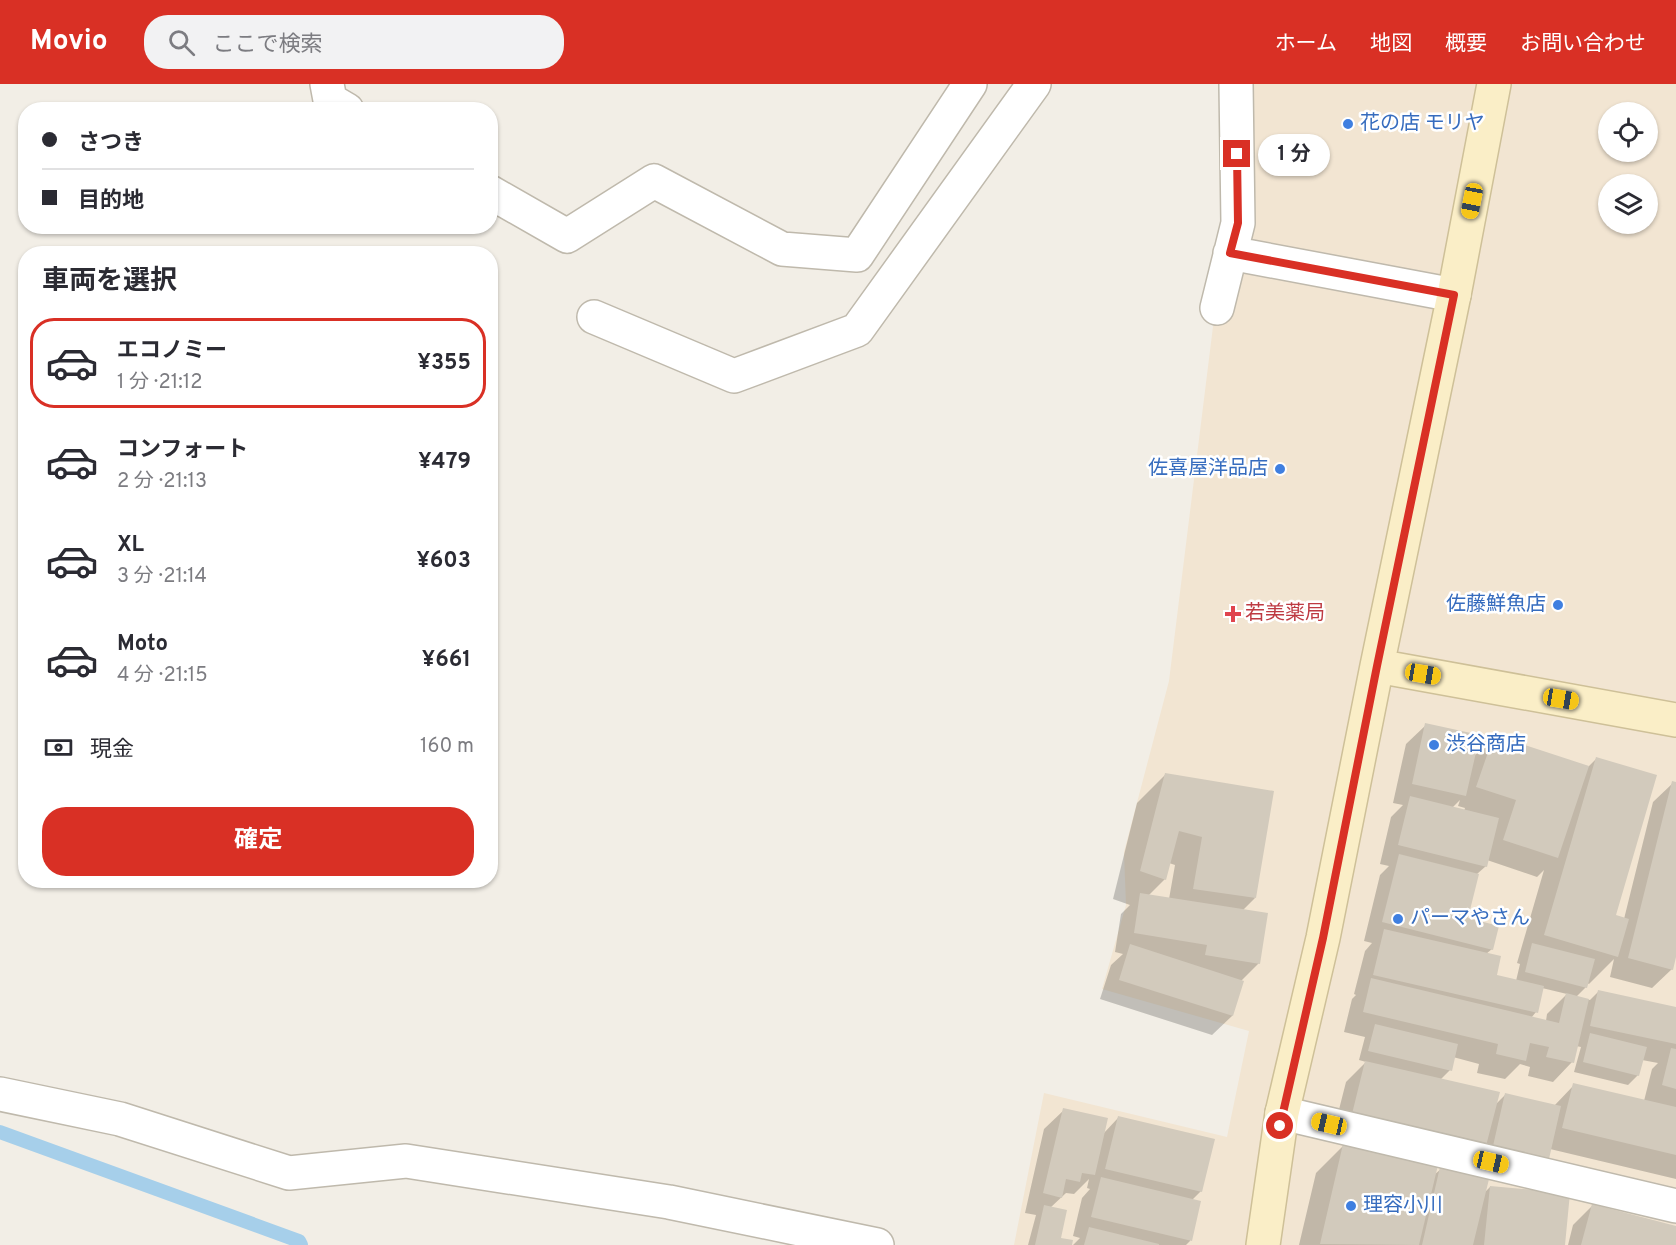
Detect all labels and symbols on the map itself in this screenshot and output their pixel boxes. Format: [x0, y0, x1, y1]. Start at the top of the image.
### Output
place label: 花の店 モリヤ [1360, 111, 1485, 137]
marker: 花の店 モリヤ [1341, 117, 1355, 131]
callout: 1 分 [1258, 133, 1330, 175]
route end [1223, 140, 1250, 167]
car [1460, 182, 1484, 220]
place label: 佐喜屋洋品店 [1148, 456, 1268, 482]
marker: 佐喜屋洋品店 [1273, 462, 1287, 476]
place label: 佐藤鮮魚店 [1446, 592, 1546, 618]
marker: 佐藤鮮魚店 [1551, 598, 1565, 612]
place label: 若美薬局 [1245, 601, 1325, 627]
marker: 若美薬局 [1226, 607, 1240, 621]
car [1404, 662, 1442, 686]
car [1542, 687, 1580, 711]
place label: 渋谷商店 [1446, 732, 1526, 758]
marker: 渋谷商店 [1427, 738, 1441, 752]
place label: パーマやさん [1410, 906, 1530, 932]
marker: パーマやさん [1391, 912, 1405, 926]
car [1309, 1111, 1349, 1137]
route start [1266, 1112, 1293, 1139]
car [1471, 1149, 1511, 1175]
place label: 理容小川 [1363, 1193, 1443, 1219]
marker: 理容小川 [1344, 1199, 1358, 1213]

